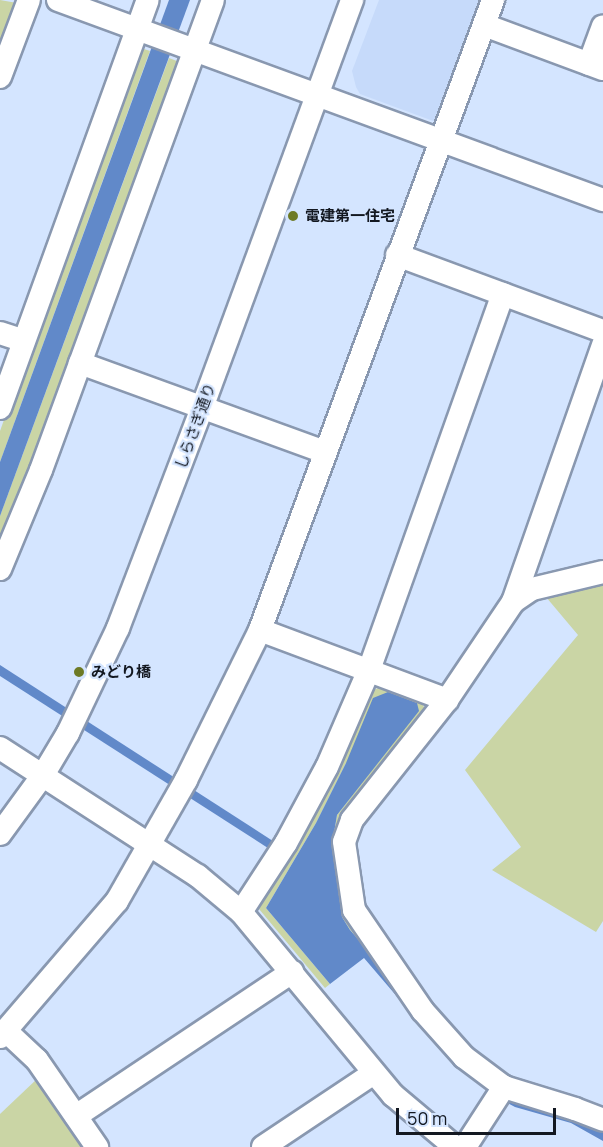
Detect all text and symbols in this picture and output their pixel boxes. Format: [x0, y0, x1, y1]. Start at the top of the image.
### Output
place label: 電建第一住宅 [305, 207, 395, 225]
marker: 電建第一住宅 [286, 209, 300, 223]
street label: しらさぎ通り [171, 381, 219, 471]
place label: みどり橋 [91, 663, 151, 681]
marker: みどり橋 [72, 665, 86, 679]
scale bar [399, 1096, 560, 1134]
text: 50 m [407, 1106, 447, 1130]

